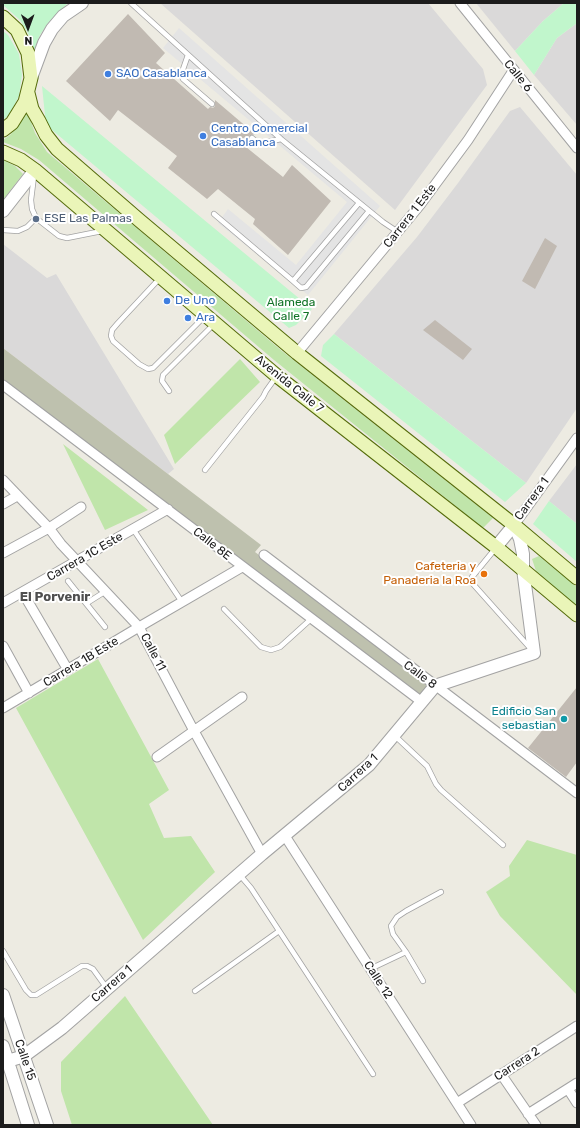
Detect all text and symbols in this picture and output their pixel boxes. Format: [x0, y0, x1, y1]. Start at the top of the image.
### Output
north arrow [8, 8, 48, 48]
text: N [24, 34, 32, 47]
street label: Calle 6 [501, 57, 535, 95]
place label: SAO Casablanca [116, 67, 207, 81]
marker: SAO Casablanca [103, 69, 113, 79]
place label: Centro Comercial Casablanca [211, 122, 308, 150]
marker: Centro Comercial Casablanca [198, 131, 208, 141]
street label: Carrera 1 Este [381, 181, 439, 251]
place label: ESE Las Palmas [44, 212, 132, 226]
marker: ESE Las Palmas [31, 214, 41, 224]
place label: De Uno [175, 294, 215, 308]
marker: De Uno [162, 296, 172, 306]
park label: Alameda Calle 7 [267, 296, 315, 324]
place label: Ara [196, 311, 215, 325]
marker: Ara [183, 313, 193, 323]
street label: Avenida Calle 7 [252, 352, 326, 416]
street label: Carrera 1 [512, 475, 552, 523]
street label: Calle 8E [190, 524, 234, 564]
street label: Carrera 1C Este [44, 529, 126, 585]
place label: Cafeteria y Panaderia la Roa [383, 560, 476, 588]
marker: Cafeteria y Panaderia la Roa [479, 569, 489, 579]
district label: El Porvenir [20, 589, 90, 605]
street label: Calle 11 [137, 631, 169, 673]
street label: Carrera 1B Este [41, 634, 121, 690]
street label: Calle 8 [401, 658, 439, 692]
place label: Edificio San sebastian [491, 705, 556, 733]
marker: Edificio San sebastian [559, 714, 569, 724]
street label: Carrera 1 [335, 751, 381, 795]
street label: Calle 12 [360, 958, 396, 1002]
street label: Carrera 1 [89, 962, 135, 1006]
street label: Calle 15 [11, 1038, 39, 1082]
street label: Carrera 2 [492, 1044, 542, 1084]

